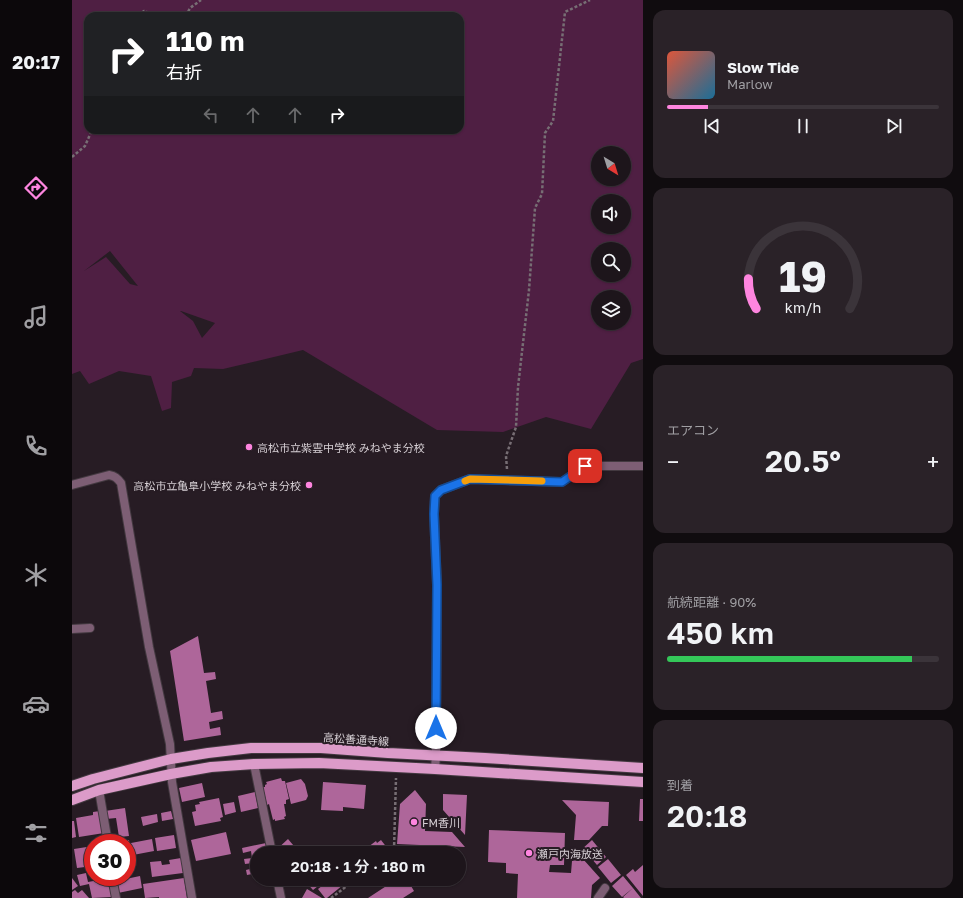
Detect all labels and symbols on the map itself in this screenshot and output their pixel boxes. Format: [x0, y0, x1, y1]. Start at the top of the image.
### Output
north arrow [591, 146, 631, 186]
place label: 高松市立紫雲中学校 みねやま分校 [257, 441, 425, 454]
marker: 高松市立紫雲中学校 みねやま分校 [244, 442, 254, 452]
pin [568, 449, 602, 483]
place label: 高松市立亀阜小学校 みねやま分校 [133, 479, 301, 492]
marker: 高松市立亀阜小学校 みねやま分校 [304, 480, 314, 490]
position arrow [415, 707, 457, 749]
street label: 高松善通寺線 [323, 730, 389, 748]
place label: FM香川 [422, 816, 460, 829]
marker: FM香川 [409, 817, 419, 827]
speed limit sign: 30 [84, 834, 136, 886]
place label: 瀬戸内海放送 [537, 847, 603, 860]
marker: 瀬戸内海放送 [524, 848, 534, 858]

